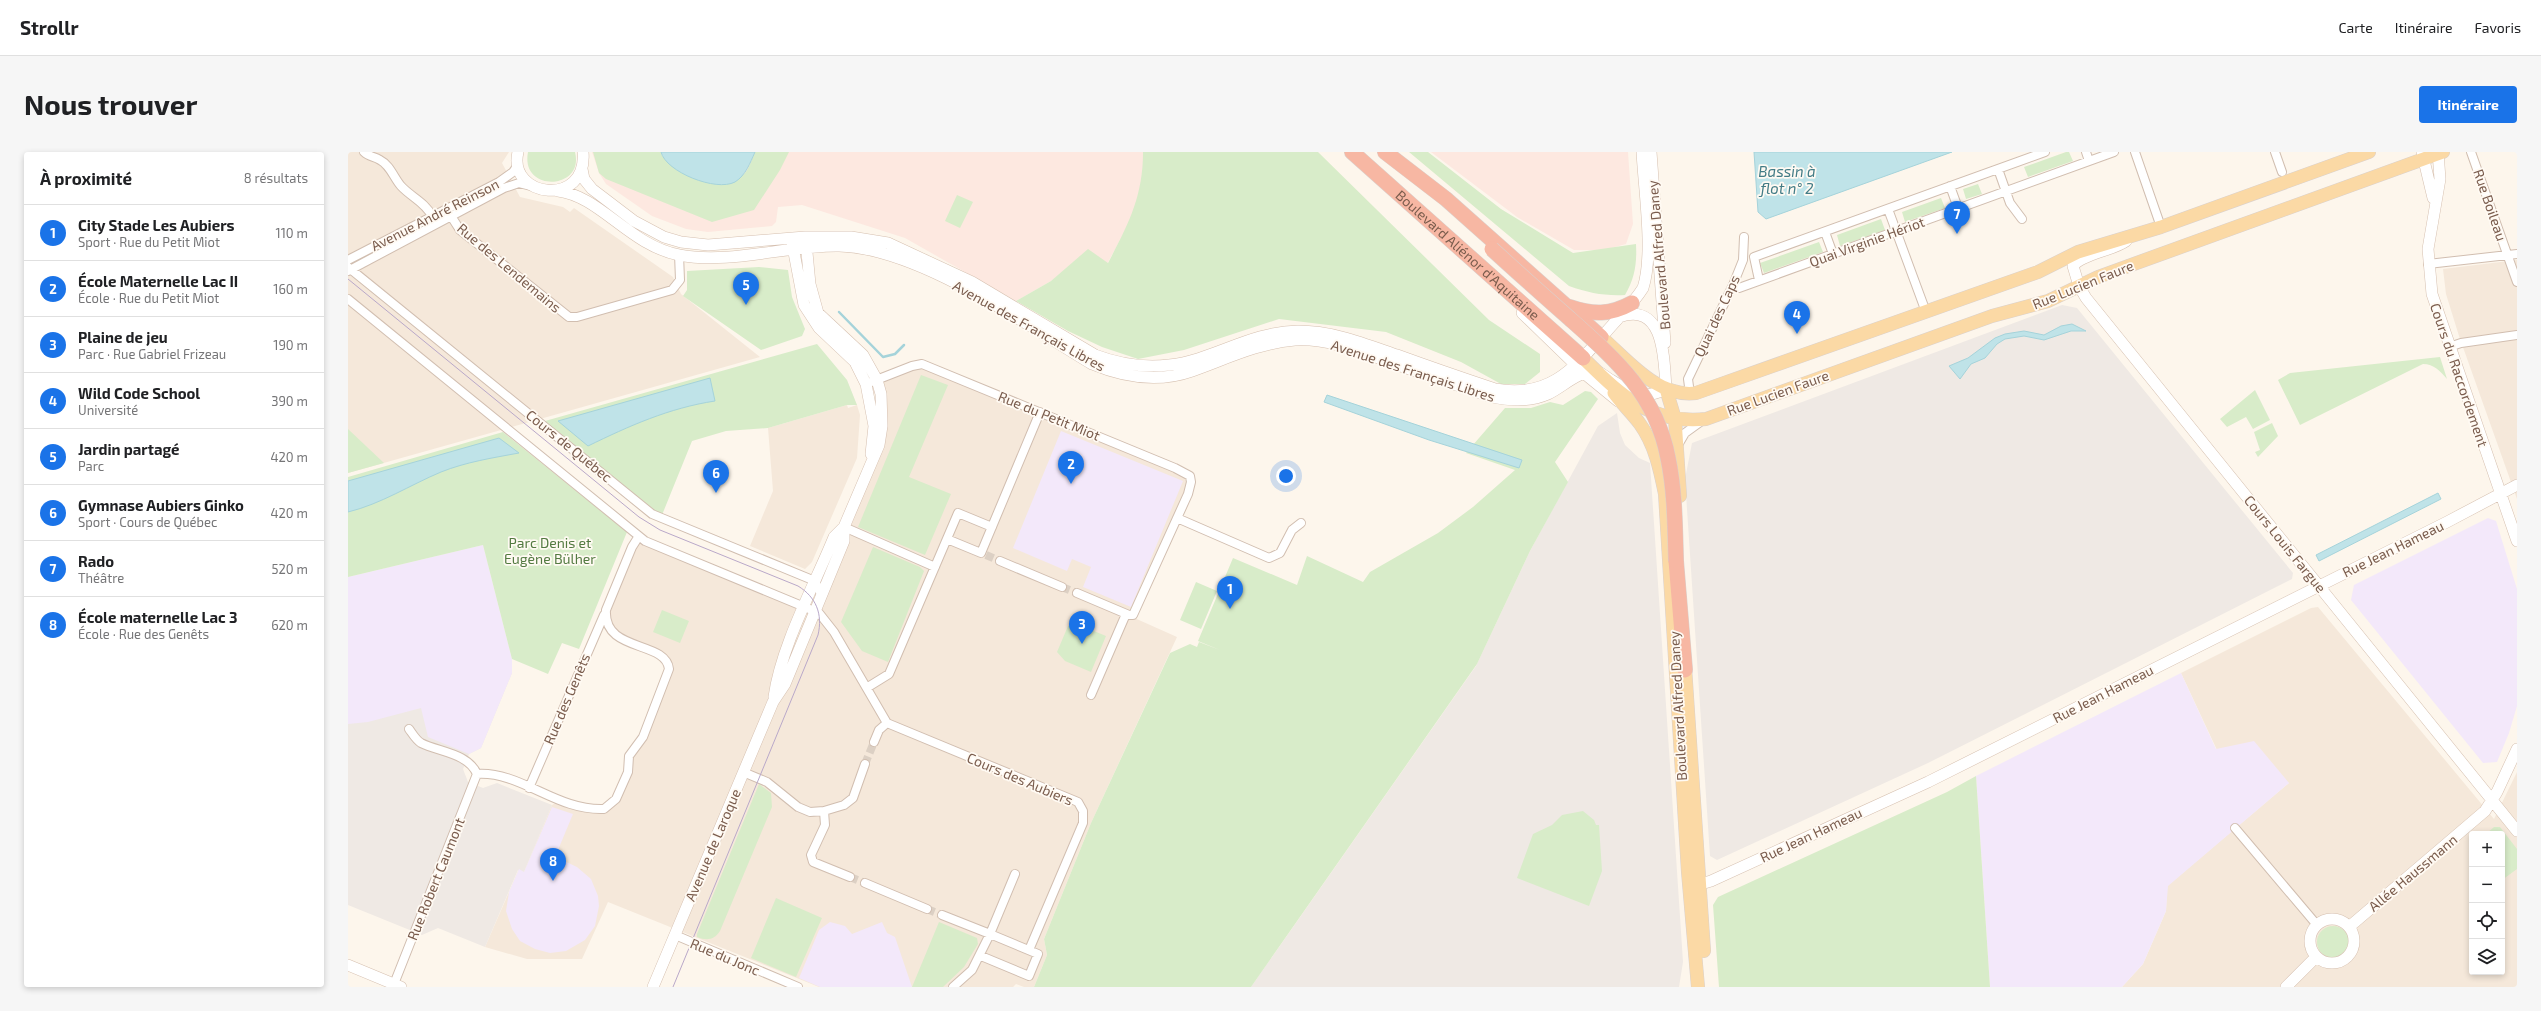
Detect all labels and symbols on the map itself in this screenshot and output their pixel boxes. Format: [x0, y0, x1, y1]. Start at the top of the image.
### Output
water label: Bassin à flot n° 2 [1758, 162, 1816, 197]
street label: Rue Boileau [2470, 167, 2511, 243]
street label: Avenue André Reinson [368, 175, 502, 254]
street label: Boulevard Alfred Daney [1643, 179, 1673, 330]
street label: Boulevard Aliénor d'Aquitaine [1393, 186, 1543, 323]
pin: 7 [1944, 201, 1970, 234]
street label: Quai Virginie Hériot [1807, 213, 1927, 270]
street label: Rue des Lendemains [454, 219, 565, 316]
street label: Rue Lucien Faure [2030, 257, 2136, 313]
pin: 5 [733, 272, 759, 305]
street label: Quai des Caps [1690, 272, 1743, 359]
street label: Avenue des Français Libres [950, 277, 1108, 375]
pin: 4 [1784, 301, 1810, 334]
street label: Cours du Raccordement [2427, 301, 2492, 449]
street label: Avenue des Français Libres [1329, 336, 1497, 406]
street label: Rue Lucien Faure [1724, 366, 1831, 419]
street label: Rue du Petit Miot [996, 387, 1103, 444]
street label: Cours de Québec [523, 406, 616, 486]
pin: 2 [1058, 451, 1084, 484]
pin: 6 [703, 460, 729, 493]
your location [1276, 466, 1296, 486]
street label: Cours Louis Fargue [2241, 492, 2330, 596]
street label: Rue Jean Hameau [2339, 517, 2446, 580]
park label: Parc Denis et Eugène Bülher [504, 534, 596, 567]
pin: 1 [1217, 576, 1243, 609]
pin: 3 [1069, 611, 1095, 644]
street label: Boulevard Alfred Daney [1665, 630, 1690, 781]
street label: Rue des Genêts [540, 651, 593, 747]
street label: Rue Jean Hameau [2050, 661, 2156, 726]
street label: Cours des Aubiers [965, 749, 1076, 809]
street label: Avenue de Laroque [681, 786, 744, 904]
street label: Rue Jean Hameau [1757, 803, 1865, 866]
street label: Rue Robert Caumont [403, 815, 468, 943]
street label: Allée Haussmann [2365, 831, 2461, 915]
pin: 8 [540, 848, 566, 881]
street label: Rue du Jonc [688, 934, 763, 979]

